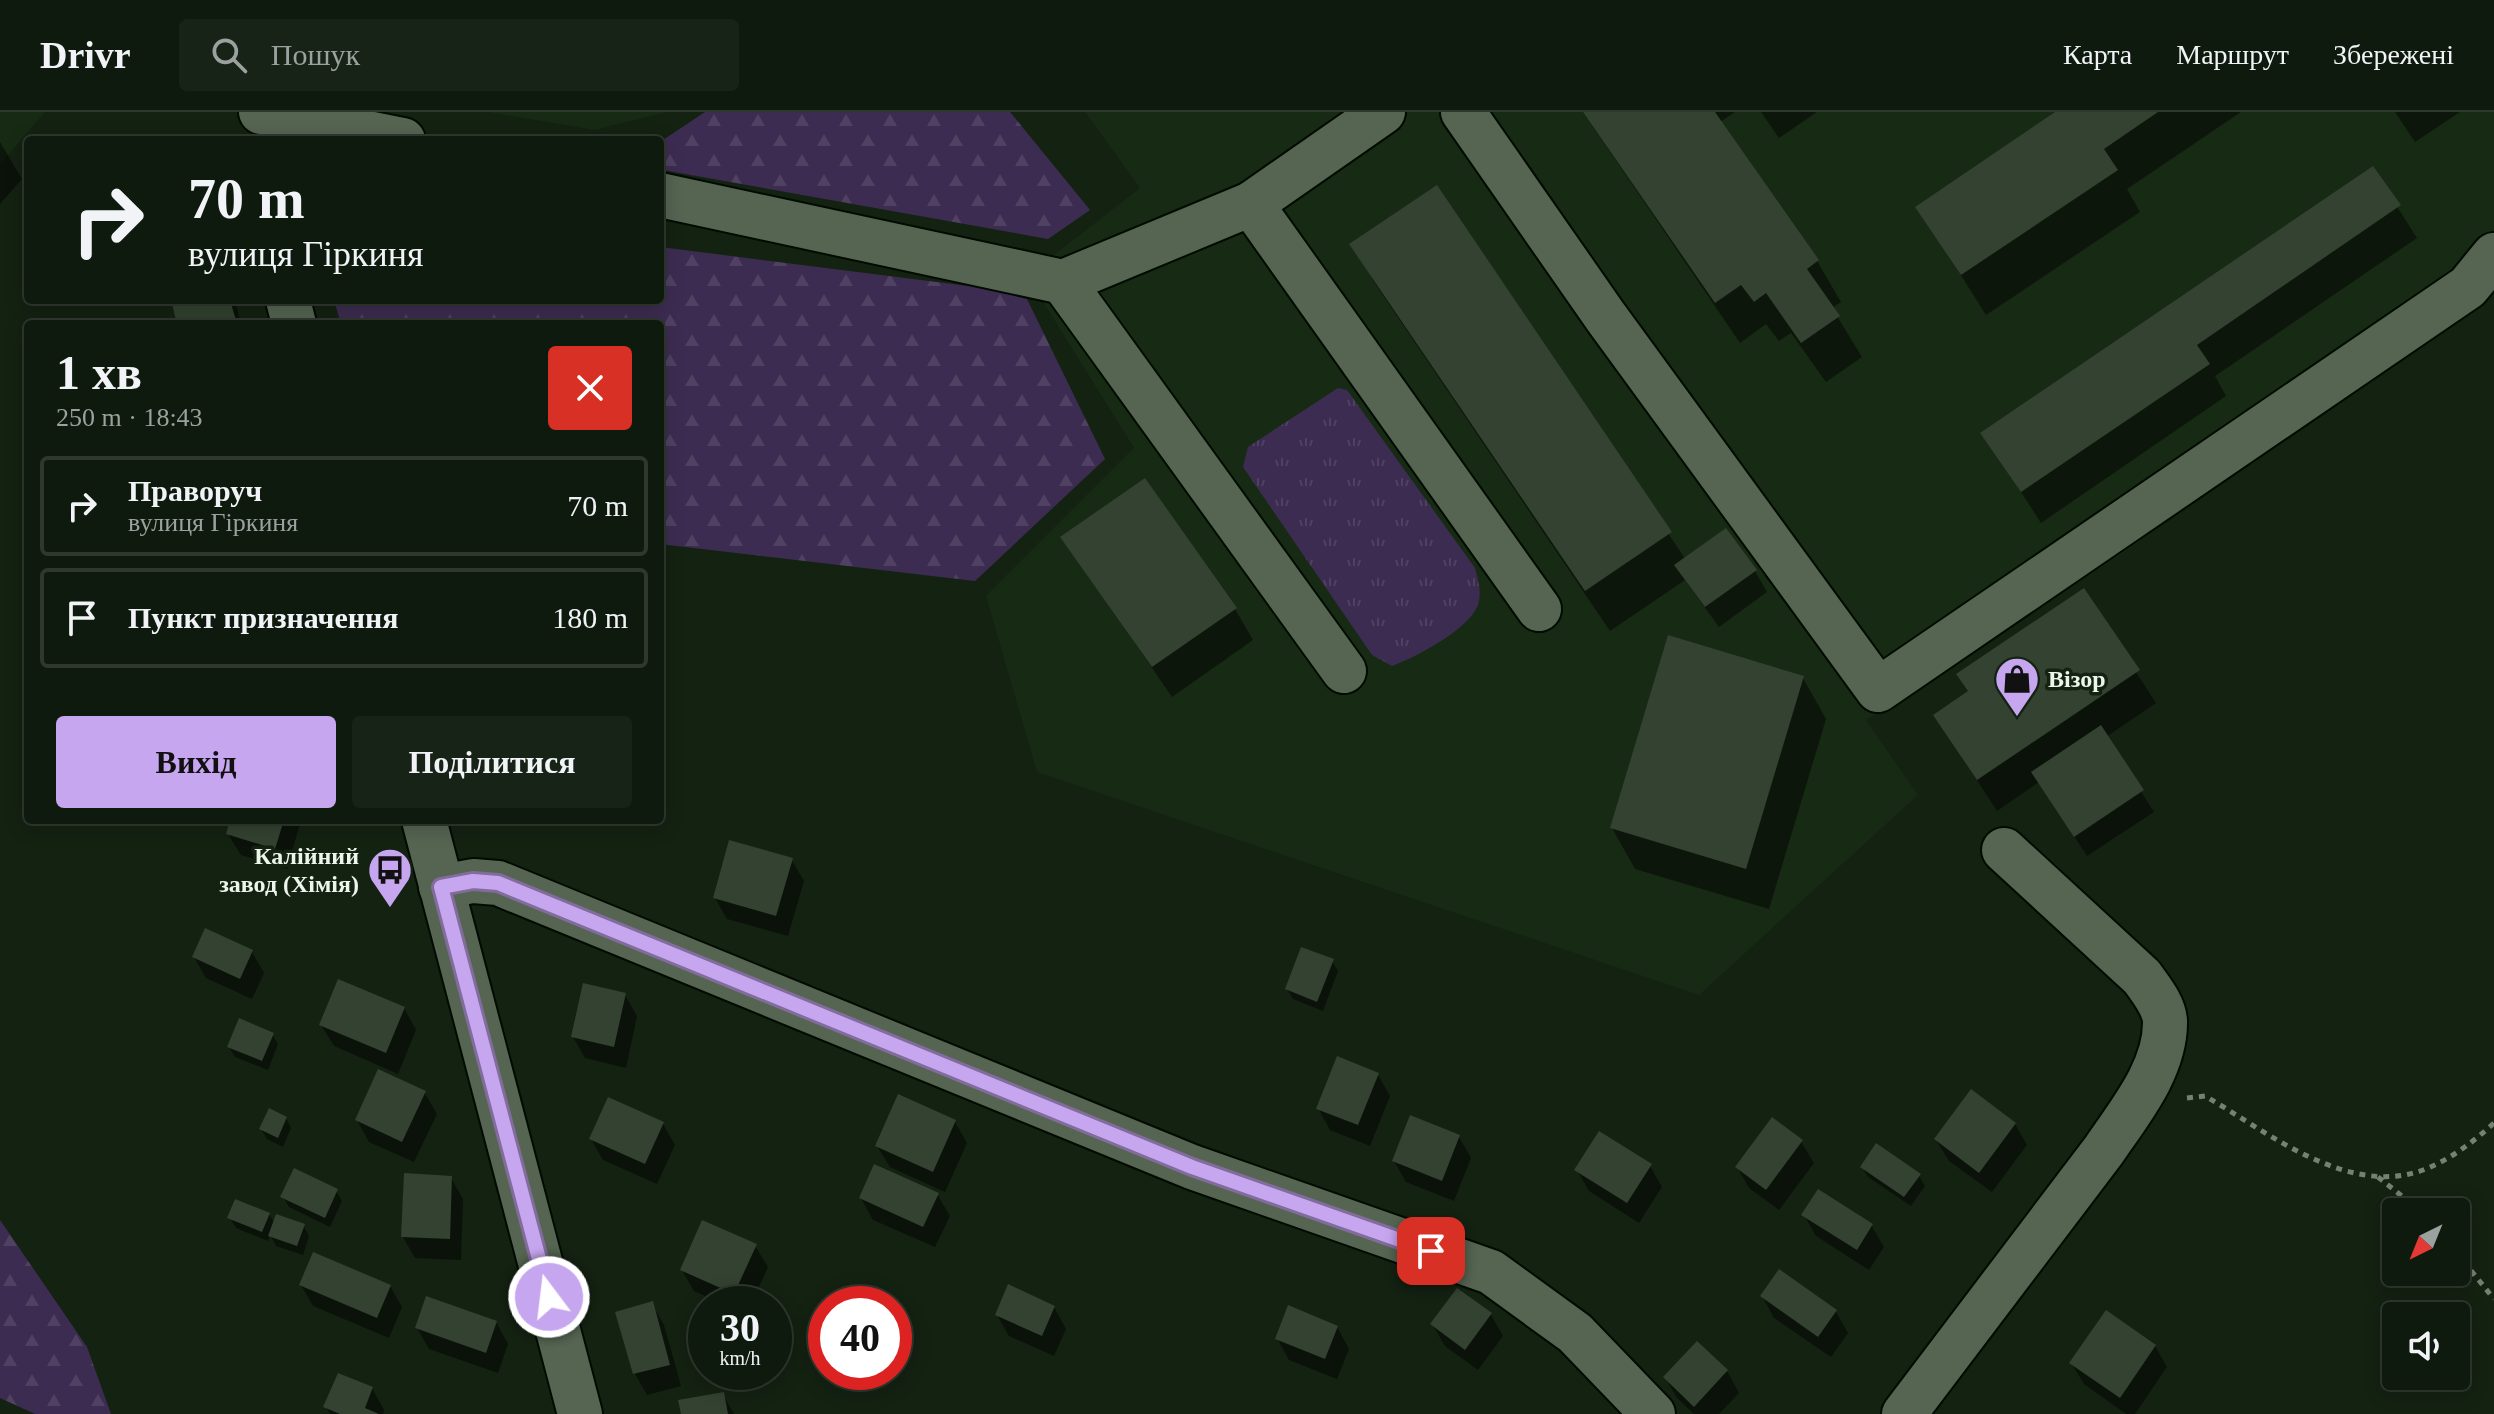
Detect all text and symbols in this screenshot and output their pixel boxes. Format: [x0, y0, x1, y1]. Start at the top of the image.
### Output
search box [179, 19, 739, 91]
icon: search [207, 33, 251, 77]
text: Drivr [40, 34, 131, 76]
text: Пошук [271, 38, 360, 71]
text: Карта [2063, 39, 2132, 70]
text: Маршрут [2176, 39, 2289, 70]
text: Збережені [2333, 39, 2454, 70]
icon: right [56, 168, 160, 272]
text: 70 m [188, 168, 305, 230]
text: вулиця Гіркиня [188, 234, 424, 274]
text: 1 хв [56, 346, 142, 399]
button: close [548, 346, 632, 430]
text: 250 m · 18:43 [56, 403, 203, 432]
text: Праворуч [128, 474, 262, 507]
icon: right [60, 484, 104, 528]
text: 70 m [567, 489, 628, 522]
text: вулиця Гіркиня [128, 508, 298, 537]
icon: arrive [60, 596, 104, 640]
text: Пункт призначення [128, 601, 399, 634]
text: 180 m [552, 601, 628, 634]
shop icon: Візор [1993, 655, 2041, 718]
place label: Візор [2048, 666, 2106, 692]
button: Вихід [56, 716, 336, 808]
button: Поділитися [352, 716, 632, 808]
place label: Калійний завод (Хімія) [219, 843, 359, 897]
bus stop icon: Калійний завод (Хімія) [366, 846, 414, 909]
north arrow [2382, 1198, 2470, 1286]
map controls [2382, 1198, 2470, 1390]
pin [1397, 1217, 1465, 1285]
icon: arrive [1409, 1229, 1453, 1273]
position arrow [507, 1255, 591, 1339]
speed limit sign: 40 [808, 1286, 912, 1390]
button: sound [2382, 1302, 2470, 1390]
text: 30 [720, 1305, 760, 1350]
text: km/h [719, 1347, 761, 1369]

